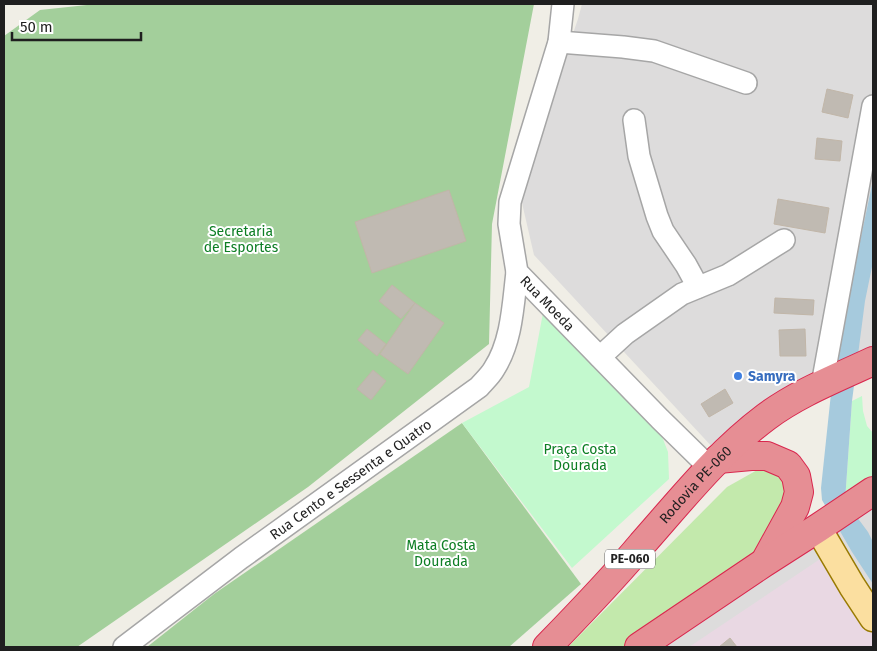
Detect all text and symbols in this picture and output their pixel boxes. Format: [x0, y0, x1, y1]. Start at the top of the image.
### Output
scale bar [12, 10, 141, 42]
text: 50 m [20, 18, 53, 36]
park label: Secretaria de Esportes [204, 223, 279, 256]
street label: Rua Moeda [517, 272, 578, 335]
place label: Samyra [748, 368, 796, 385]
marker: Samyra [732, 370, 744, 382]
street label: Rua Cento e Sessenta e Quatro [266, 415, 435, 543]
park label: Praça Costa Dourada [543, 441, 617, 474]
street label: Rodovia PE-060 [655, 442, 735, 527]
park label: Mata Costa Dourada [406, 537, 476, 570]
road number: PE-060 [605, 550, 655, 568]

